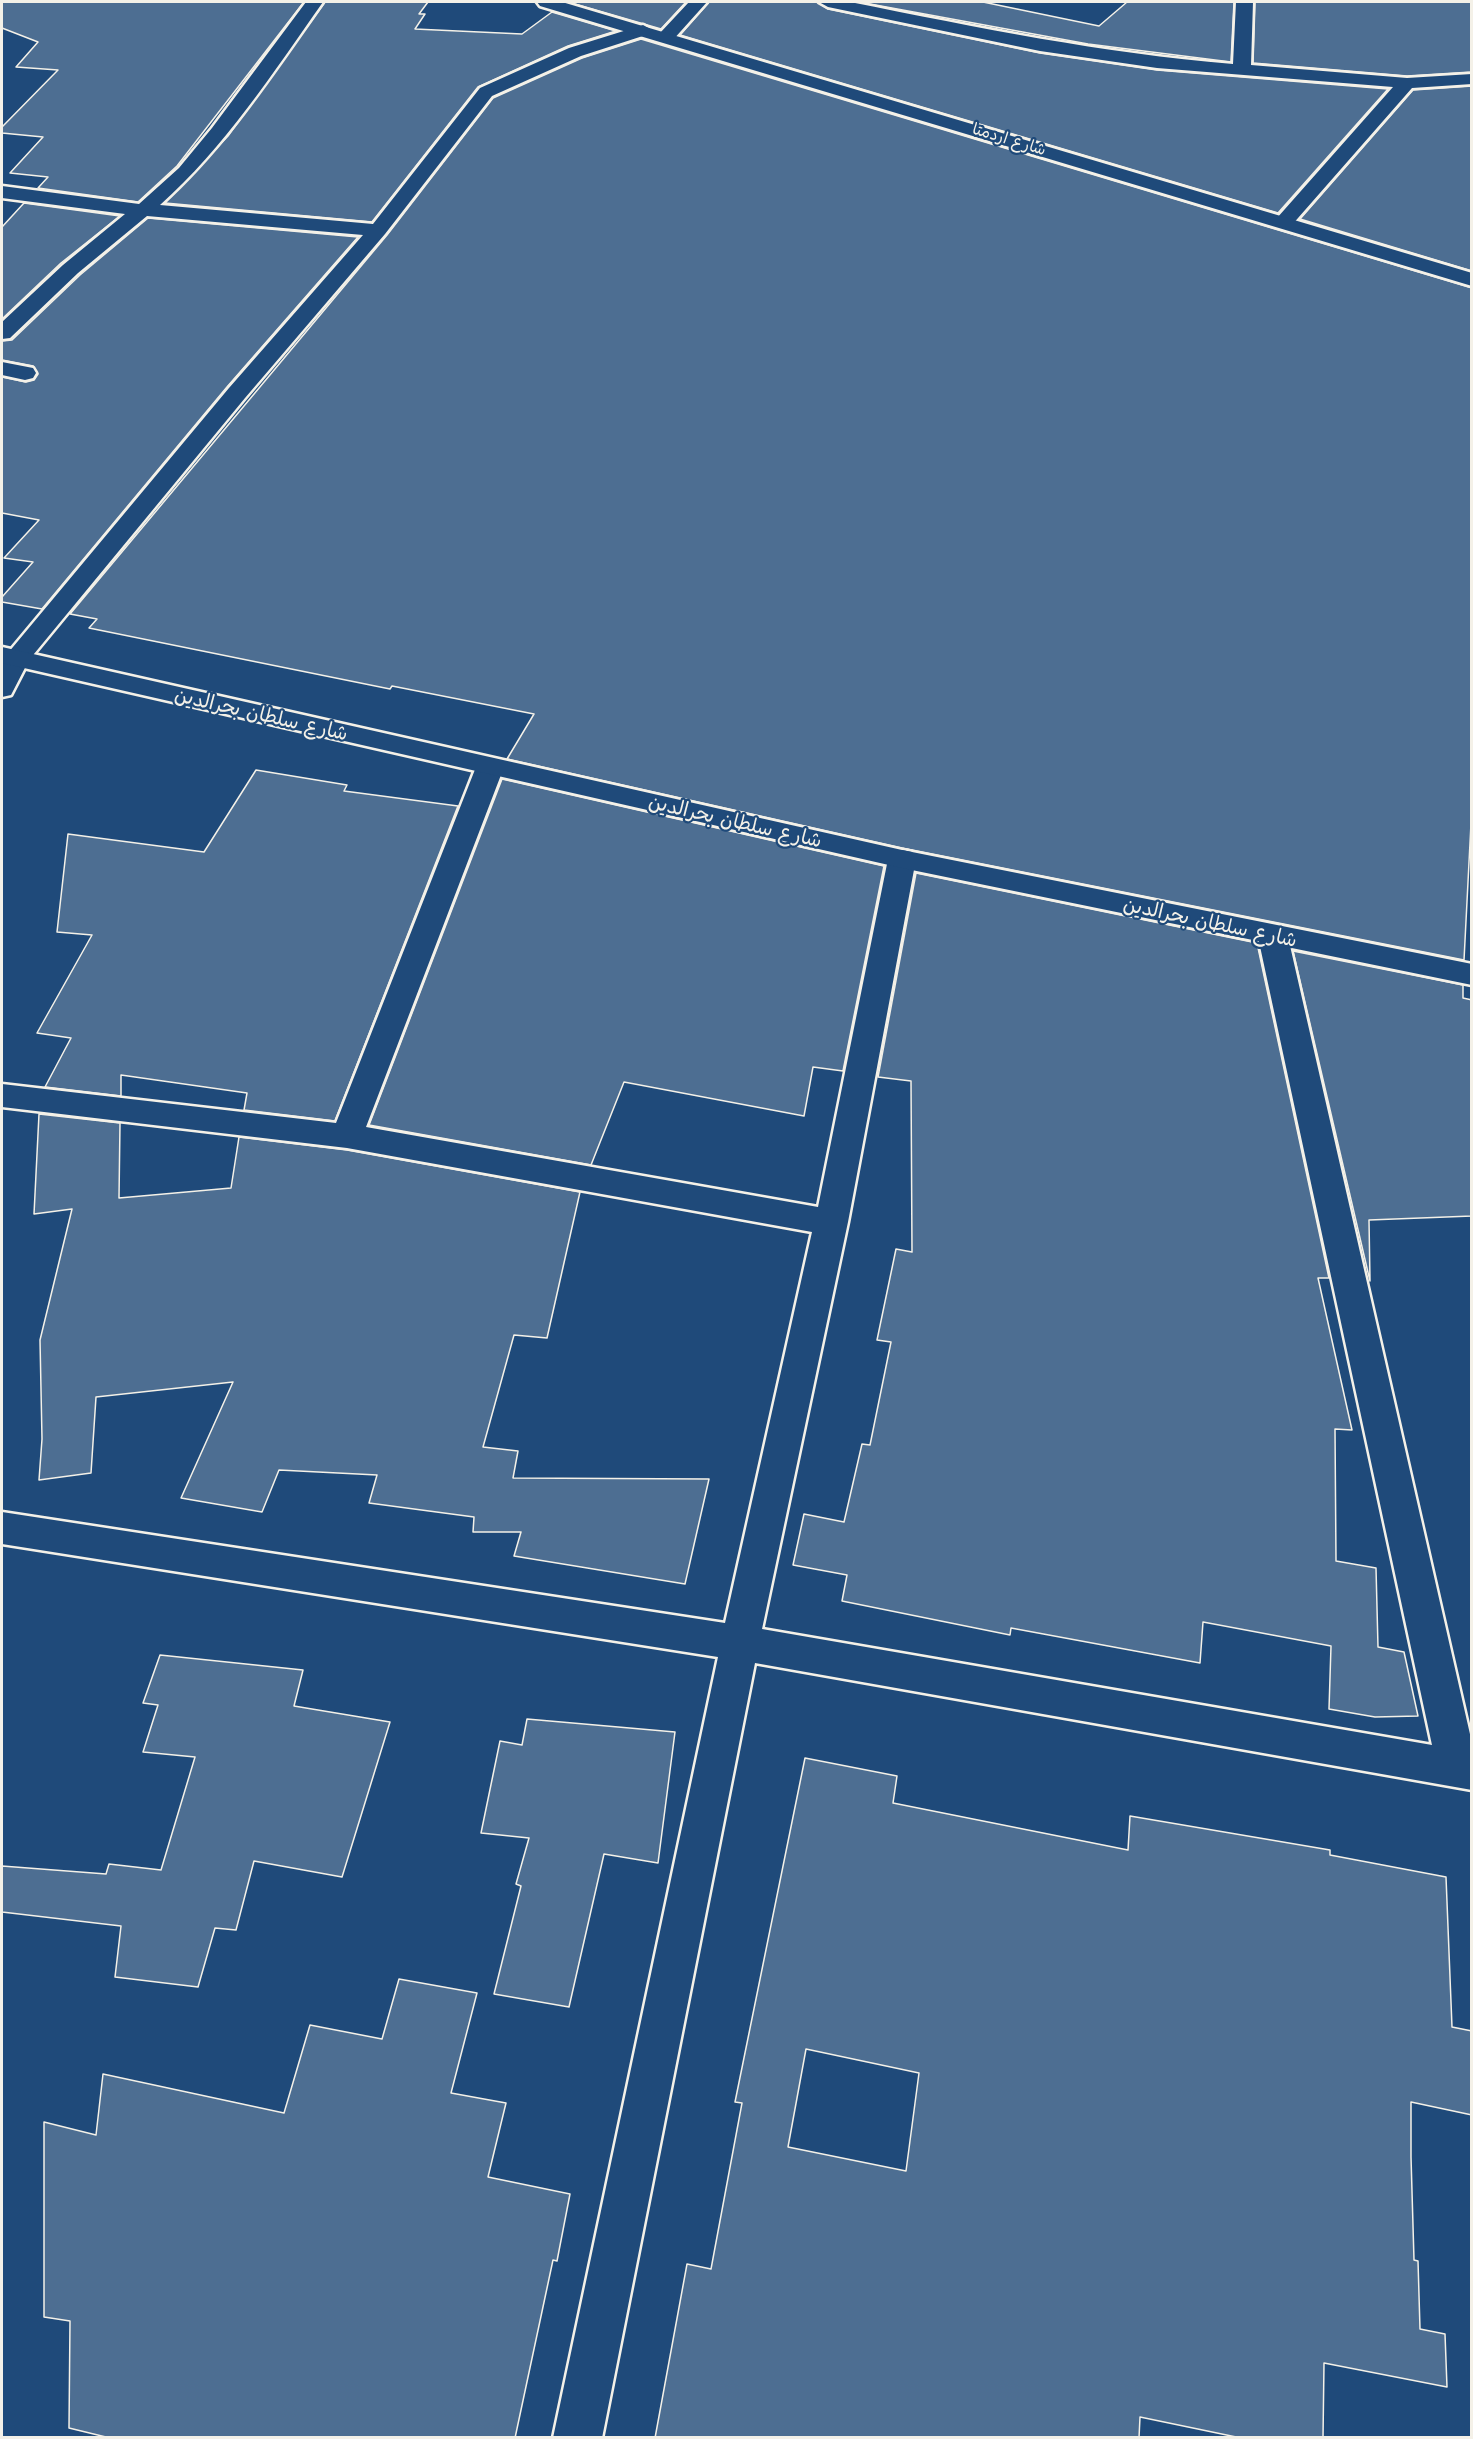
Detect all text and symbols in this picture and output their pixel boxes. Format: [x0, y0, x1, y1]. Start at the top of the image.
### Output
street label: شارع اردمتا [970, 120, 1048, 160]
street label: شارع سلطان بحرالدين [172, 683, 350, 747]
street label: شارع سلطان بحرالدين [646, 790, 824, 854]
street label: شارع سلطان بحرالدين [1121, 893, 1299, 953]

